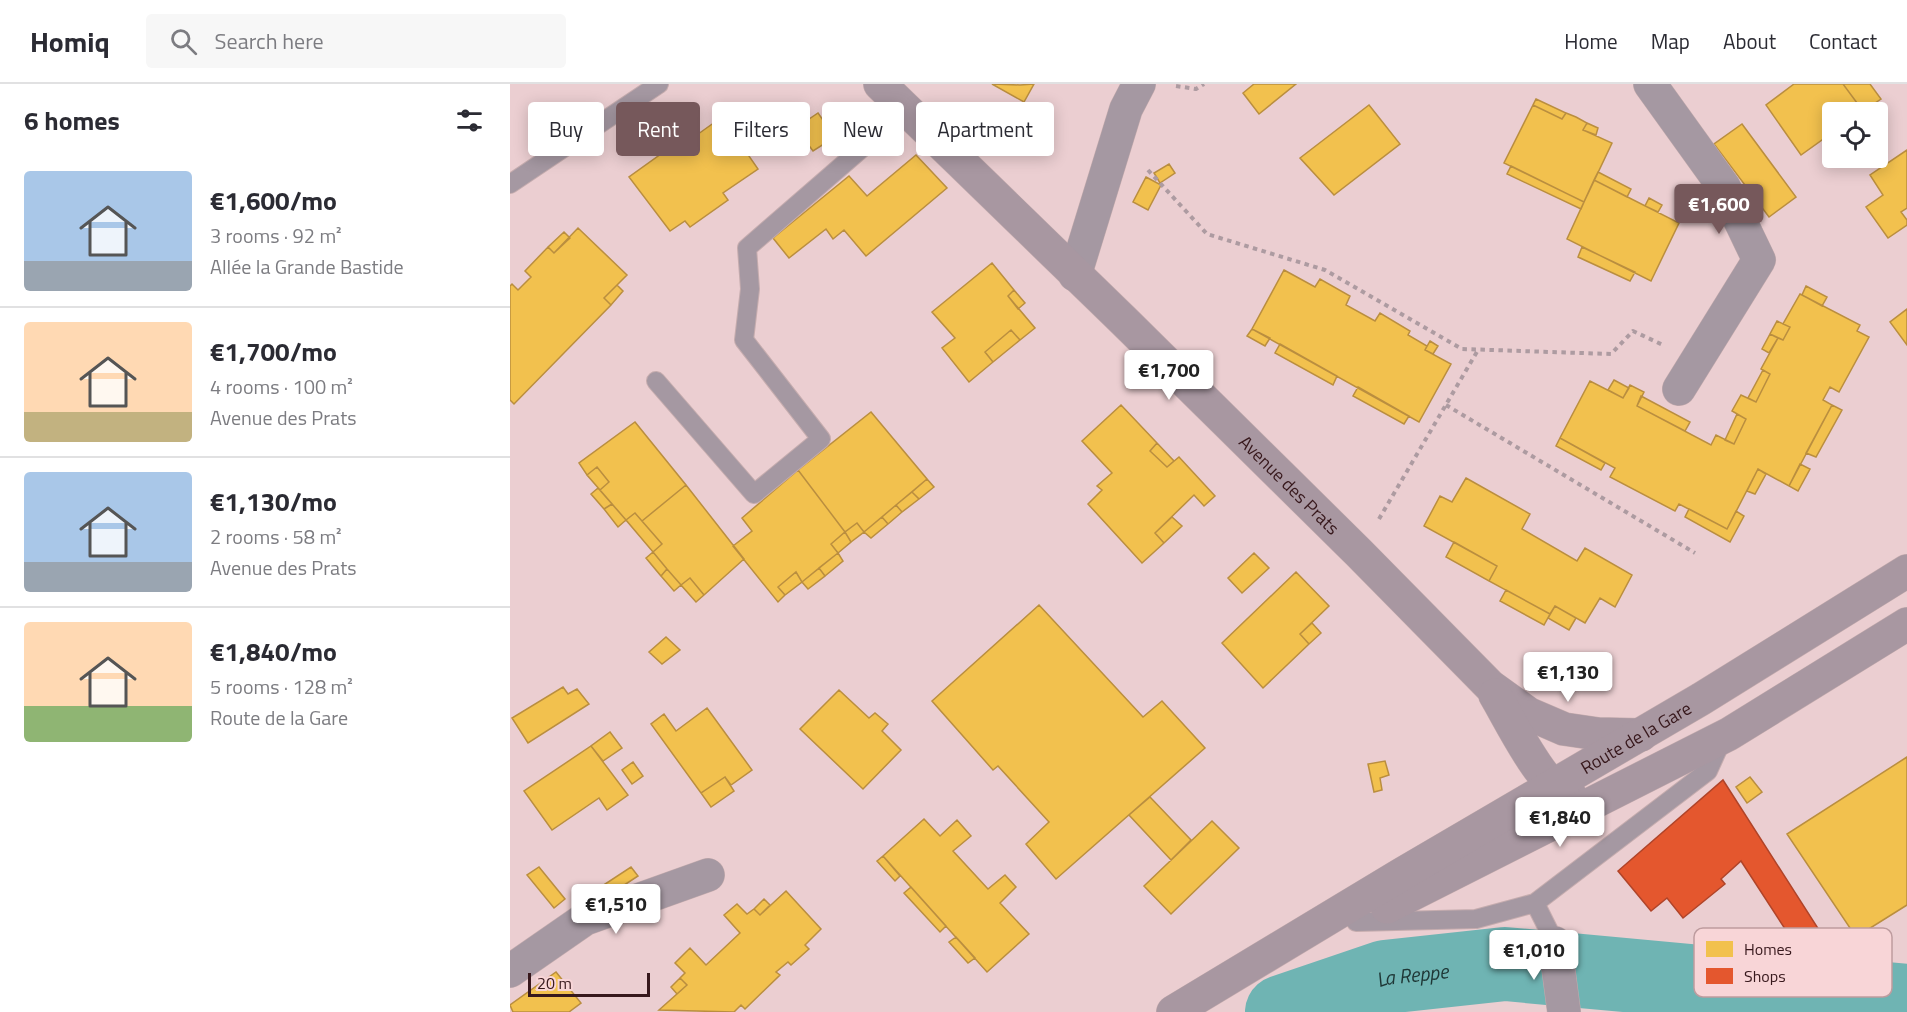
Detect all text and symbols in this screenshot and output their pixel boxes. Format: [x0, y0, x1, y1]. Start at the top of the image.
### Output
search box [146, 14, 566, 68]
text: Homiq [30, 20, 110, 63]
text: Search here [215, 24, 324, 58]
icon: search [167, 25, 200, 58]
text: Home [1564, 25, 1618, 57]
text: Map [1651, 25, 1690, 57]
text: About [1723, 25, 1776, 57]
text: Contact [1809, 25, 1877, 57]
text: 6 homes [24, 101, 120, 140]
chip: Buy [528, 102, 604, 156]
chip: Rent [616, 102, 700, 156]
chip: Filters [712, 102, 810, 156]
chip: New [822, 102, 904, 156]
chip: Apartment [916, 102, 1054, 156]
map controls [1822, 102, 1888, 168]
button: locate [1822, 102, 1888, 168]
icon: filters [453, 104, 486, 137]
text: €1,600/mo [210, 181, 337, 220]
pin: €1,600 [1670, 184, 1768, 235]
text: €1,600 [1688, 188, 1750, 219]
icon: home [72, 195, 144, 267]
text: 3 rooms · 92 m² [210, 220, 342, 251]
text: Allée la Grande Bastide [210, 251, 404, 282]
text: €1,700/mo [210, 332, 337, 371]
icon: home [72, 346, 144, 418]
pin: €1,700 [1120, 350, 1218, 401]
text: €1,700 [1138, 354, 1200, 385]
text: 4 rooms · 100 m² [210, 371, 353, 402]
text: Avenue des Prats [210, 402, 356, 433]
street label: Avenue des Prats [1233, 429, 1346, 541]
text: €1,130/mo [210, 482, 337, 521]
icon: home [72, 496, 144, 568]
text: 2 rooms · 58 m² [210, 521, 342, 552]
text: Avenue des Prats [210, 552, 356, 583]
text: €1,840/mo [210, 632, 337, 671]
icon: home [72, 646, 144, 718]
pin: €1,130 [1519, 652, 1617, 703]
text: €1,130 [1537, 656, 1599, 687]
text: 5 rooms · 128 m² [210, 671, 353, 702]
street label: Route de la Gare [1575, 694, 1696, 780]
text: Route de la Gare [210, 702, 348, 733]
pin: €1,840 [1511, 797, 1609, 848]
text: €1,840 [1529, 801, 1591, 832]
pin: €1,510 [567, 884, 665, 935]
text: €1,510 [585, 888, 647, 919]
legend [1694, 928, 1892, 997]
pin: €1,010 [1485, 930, 1583, 981]
text: €1,010 [1503, 934, 1565, 965]
text: Homes [1744, 937, 1792, 961]
water label: La Reppe [1371, 955, 1452, 995]
text: Shops [1744, 964, 1786, 988]
scale bar [528, 970, 650, 998]
text: 20 m [537, 971, 572, 995]

